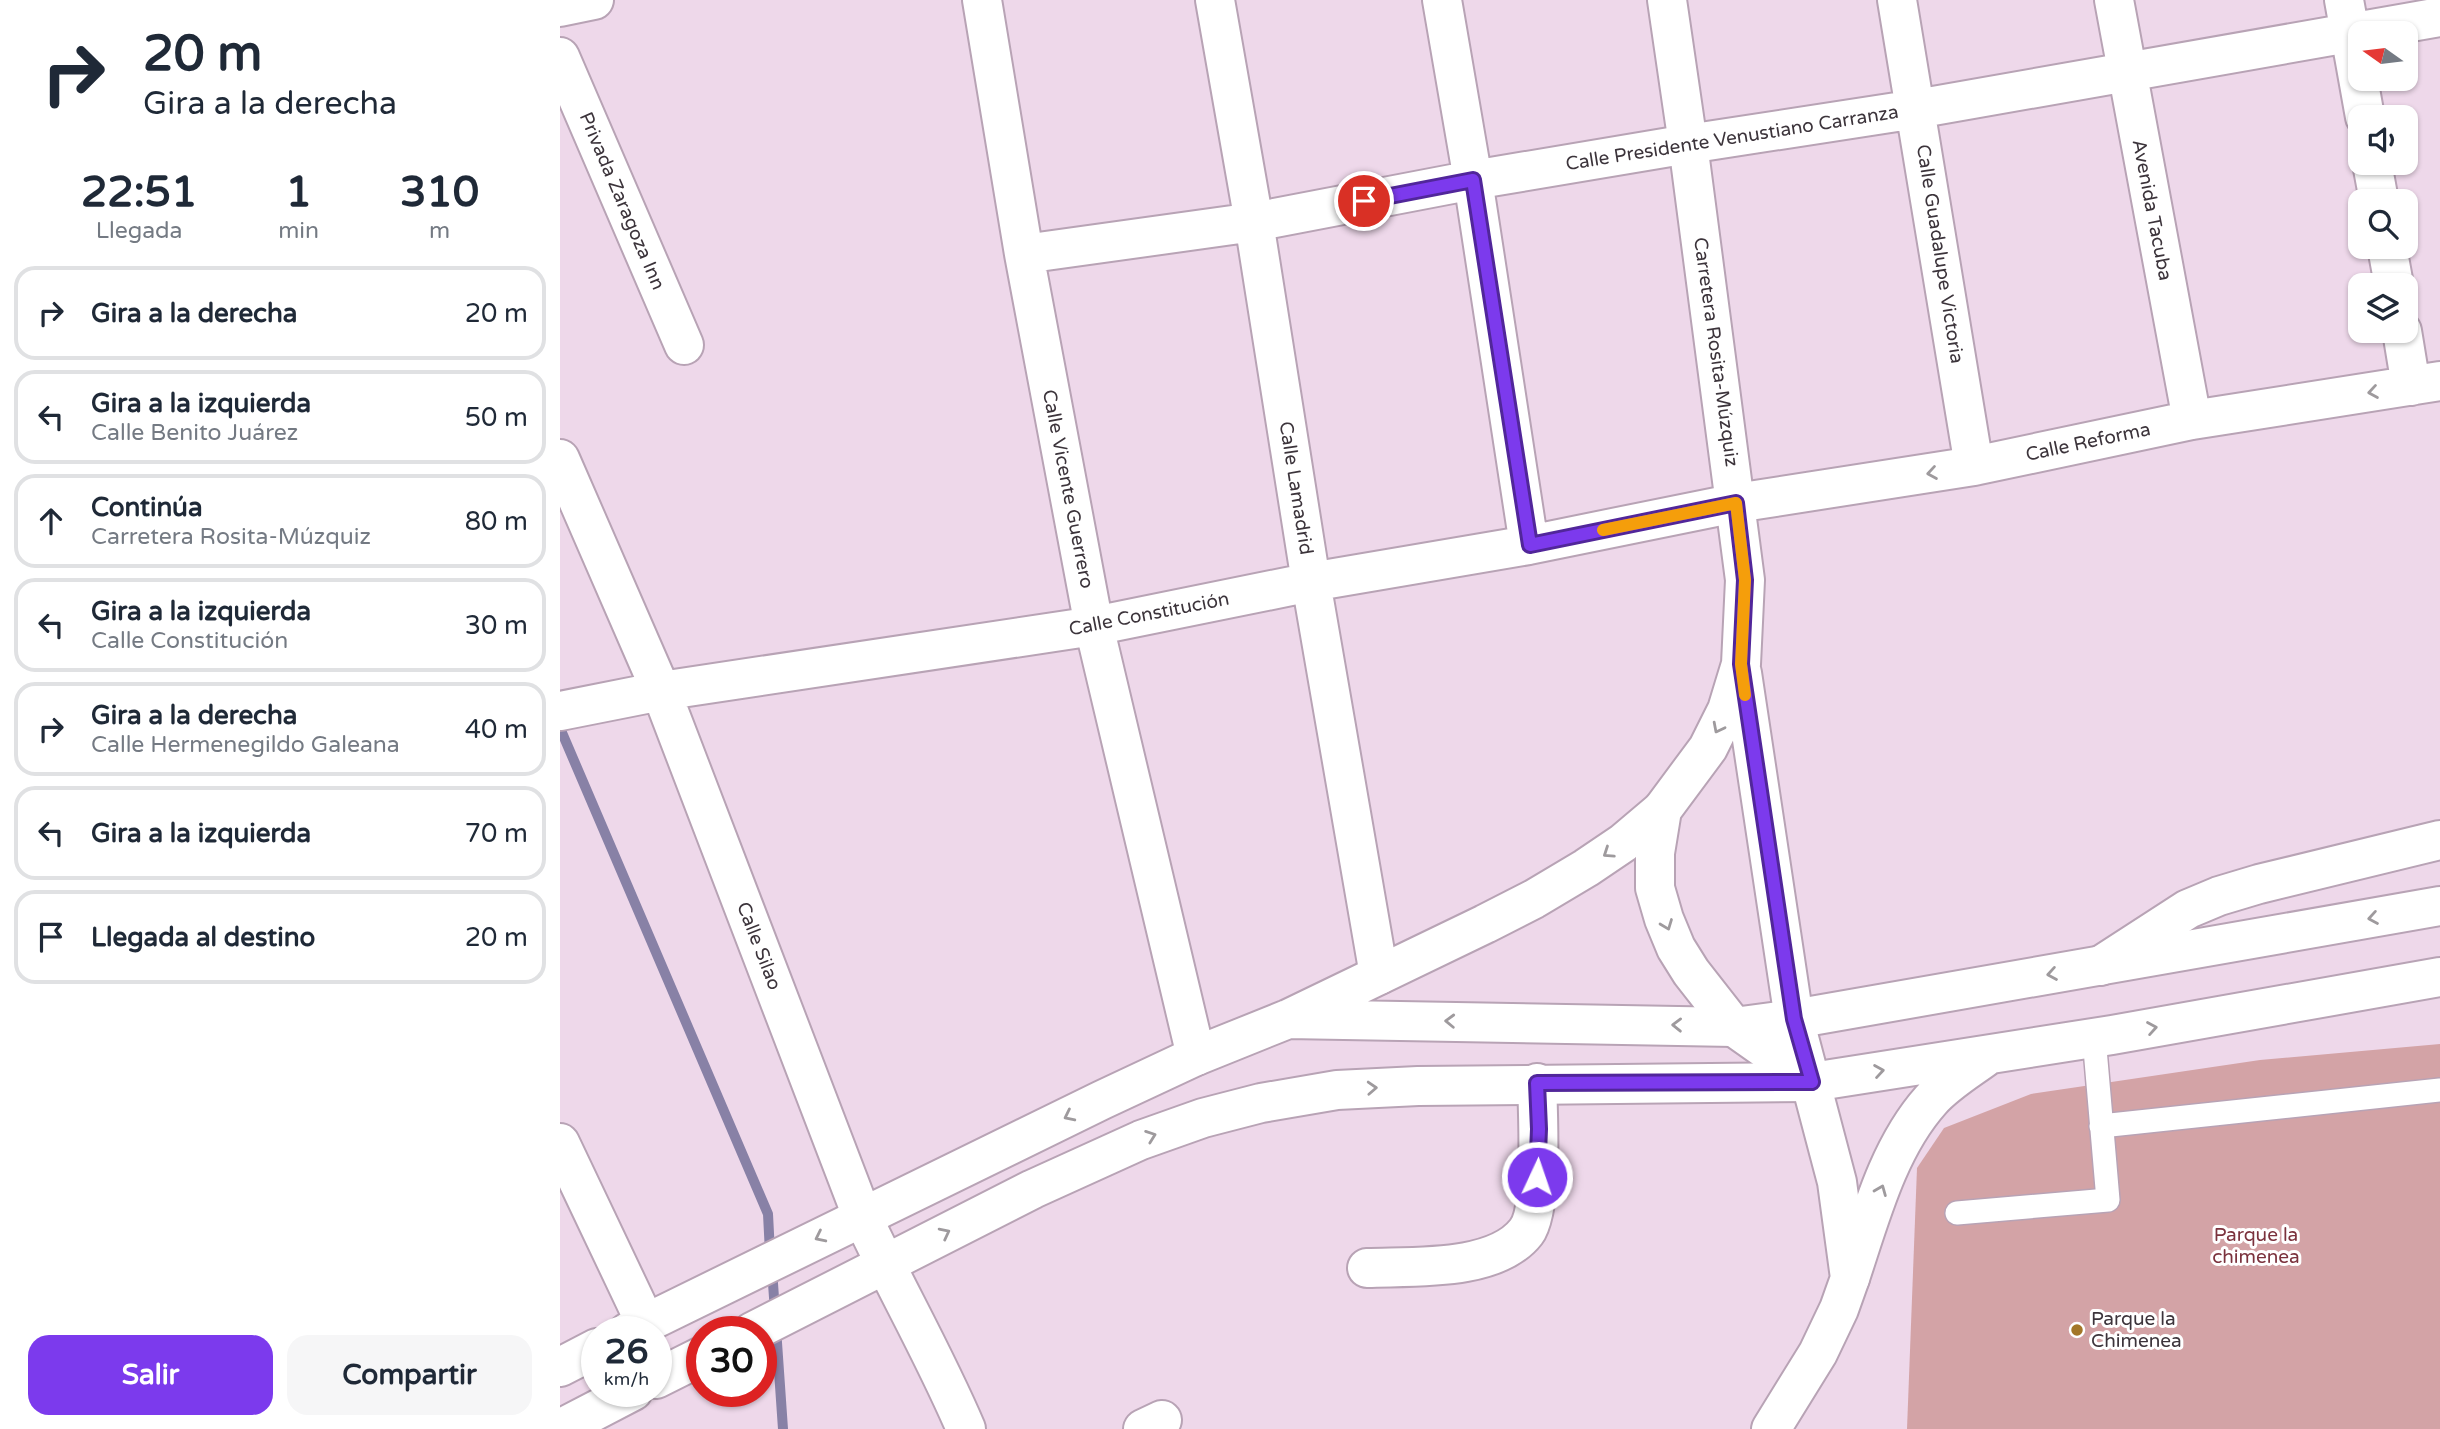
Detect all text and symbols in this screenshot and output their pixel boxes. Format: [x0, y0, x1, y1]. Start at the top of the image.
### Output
north arrow [2348, 21, 2418, 91]
map controls [2348, 21, 2418, 343]
text: 20 m [143, 25, 262, 84]
icon: right [28, 28, 119, 119]
text: Gira a la derecha [143, 85, 397, 123]
street label: Calle Presidente Venustiano Carranza [1564, 101, 1900, 175]
button: sound [2348, 105, 2418, 175]
street label: Privada Zaragoza Inn [575, 109, 669, 293]
street label: Avenida Tacuba [2128, 138, 2176, 282]
street label: Calle Guadalupe Victoria [1912, 143, 1968, 365]
text: 22:51 [81, 167, 197, 218]
text: 1 [285, 167, 312, 218]
text: 310 [400, 167, 479, 218]
pin [1334, 171, 1394, 231]
icon: arrive [1345, 182, 1383, 220]
button: search [2348, 189, 2418, 259]
text: Llegada [96, 217, 183, 245]
text: min [278, 217, 319, 245]
text: m [429, 217, 450, 245]
street label: Carretera Rosita-Múzquiz [1689, 236, 1743, 468]
button: layers [2348, 273, 2418, 343]
icon: right [32, 294, 70, 332]
text: Gira a la derecha [91, 298, 297, 329]
text: 20 m [465, 298, 528, 329]
one-way arrow [2367, 384, 2379, 399]
text: Gira a la izquierda [91, 388, 311, 419]
street label: Calle Vicente Guerrero [1038, 388, 1098, 590]
icon: left [32, 398, 70, 436]
text: 50 m [465, 402, 528, 433]
street label: Calle Reforma [2024, 418, 2152, 466]
text: Calle Benito Juárez [91, 419, 298, 447]
street label: Calle Lamadrid [1275, 420, 1317, 556]
one-way arrow [1926, 465, 1938, 480]
text: Continúa [91, 492, 203, 523]
icon: ahead [32, 502, 70, 540]
text: 80 m [465, 506, 528, 537]
text: Carretera Rosita-Múzquiz [91, 523, 371, 551]
street label: Calle Constitución [1067, 588, 1231, 640]
text: Gira a la izquierda [91, 596, 311, 627]
icon: left [32, 606, 70, 644]
text: 30 m [465, 610, 528, 641]
text: Calle Constitución [91, 627, 288, 655]
text: Gira a la derecha [91, 700, 297, 731]
icon: right [32, 710, 70, 748]
text: 40 m [465, 714, 528, 745]
one-way arrow [1713, 721, 1727, 733]
text: Calle Hermenegildo Galeana [91, 731, 400, 759]
icon: left [32, 814, 70, 852]
text: Gira a la izquierda [91, 818, 311, 849]
text: 70 m [465, 818, 528, 849]
one-way arrow [1603, 845, 1616, 858]
street label: Calle Silao [732, 899, 786, 993]
one-way arrow [2367, 910, 2379, 925]
icon: arrive [32, 918, 70, 956]
one-way arrow [1658, 919, 1672, 931]
text: Llegada al destino [91, 922, 315, 953]
text: 20 m [465, 922, 528, 953]
one-way arrow [2046, 966, 2058, 981]
one-way arrow [1444, 1014, 1455, 1029]
one-way arrow [1672, 1018, 1683, 1033]
one-way arrow [2146, 1021, 2158, 1036]
one-way arrow [1873, 1064, 1885, 1079]
one-way arrow [1367, 1081, 1378, 1096]
one-way arrow [1064, 1108, 1076, 1122]
one-way arrow [1144, 1130, 1157, 1144]
position arrow [1500, 1140, 1574, 1214]
one-way arrow [1873, 1185, 1887, 1197]
park label: Parque la chimenea [2212, 1224, 2300, 1268]
one-way arrow [815, 1228, 827, 1242]
one-way arrow [938, 1228, 951, 1242]
place label: Parque la Chimenea [2091, 1308, 2182, 1352]
speed limit sign: 30 [686, 1316, 777, 1407]
marker: Parque la Chimenea [2069, 1322, 2085, 1338]
text: 26 [605, 1331, 648, 1373]
button: Salir [28, 1335, 273, 1415]
button: Compartir [287, 1335, 532, 1415]
text: km/h [604, 1368, 649, 1390]

